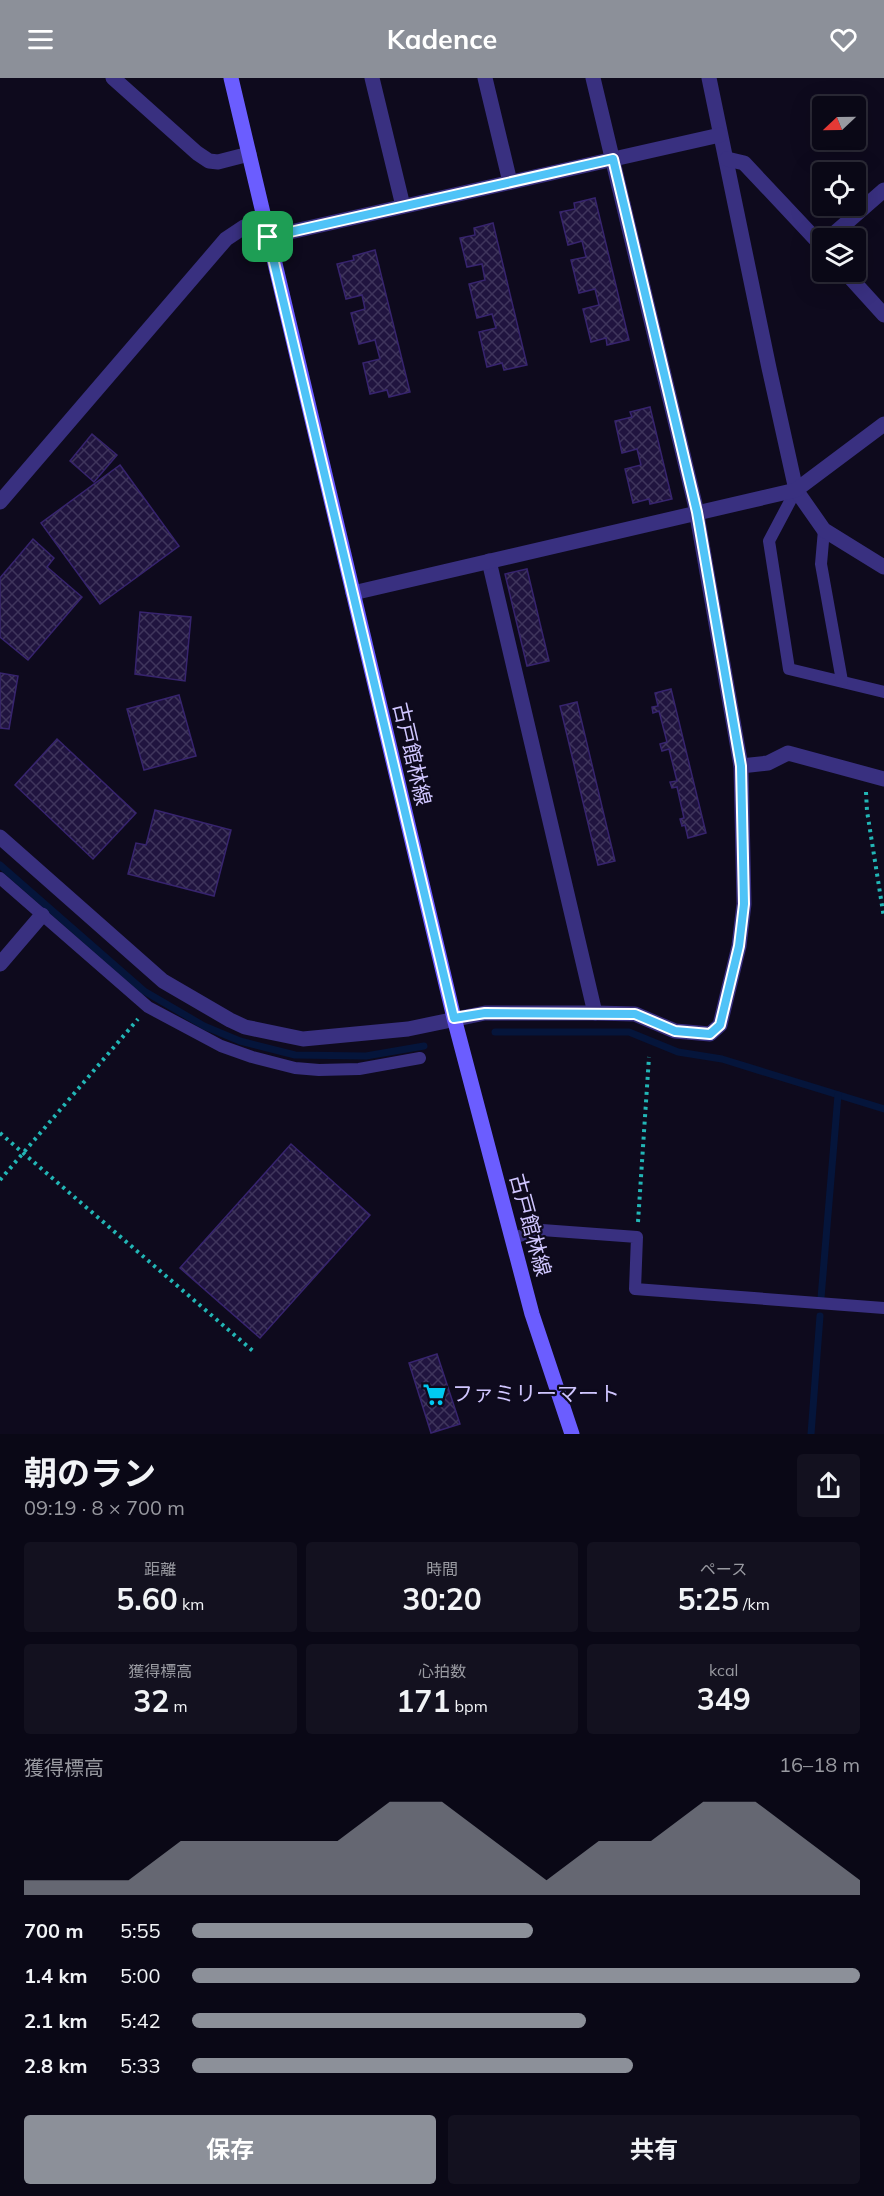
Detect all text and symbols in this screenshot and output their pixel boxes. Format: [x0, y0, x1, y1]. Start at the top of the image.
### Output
text: Kadence [387, 22, 497, 56]
icon: menu [24, 23, 57, 56]
icon: heart [827, 23, 860, 56]
north arrow [812, 96, 866, 150]
map controls [812, 96, 866, 282]
button: locate [812, 162, 866, 216]
pin [242, 211, 293, 262]
icon: arrive [251, 220, 284, 253]
button: layers [812, 228, 866, 282]
street label: 古戸館林線 [388, 700, 437, 808]
street label: 古戸館林線 [505, 1171, 557, 1279]
place label: ファミリーマート [452, 1380, 620, 1406]
supermarket icon: ファミリーマート [421, 1381, 447, 1407]
text: 朝のラン [24, 1452, 156, 1493]
button: share [797, 1454, 860, 1517]
text: 09:19 · 8 × 700 m [24, 1495, 185, 1520]
text: 距離 [144, 1559, 176, 1579]
text: 時間 [426, 1559, 458, 1579]
text: ペース [700, 1559, 747, 1579]
text: 5.60 [116, 1580, 178, 1618]
text: 30:20 [402, 1580, 482, 1618]
text: 5:25 [677, 1580, 739, 1618]
text: km [178, 1594, 204, 1614]
text: /km [739, 1594, 770, 1614]
text: kcal [709, 1660, 738, 1680]
text: 獲得標高 [128, 1661, 192, 1681]
text: 心拍数 [418, 1661, 466, 1681]
text: 349 [697, 1680, 751, 1718]
text: 32 [133, 1682, 169, 1720]
text: 171 [396, 1682, 450, 1720]
text: m [169, 1696, 187, 1716]
text: bpm [450, 1696, 488, 1716]
text: 16–18 m [779, 1752, 860, 1777]
text: 獲得標高 [24, 1755, 104, 1780]
text: 700 m [24, 1918, 83, 1943]
text: 5:55 [120, 1918, 161, 1943]
text: 1.4 km [24, 1963, 87, 1988]
text: 5:00 [120, 1963, 161, 1988]
text: 2.1 km [24, 2008, 87, 2033]
text: 5:42 [120, 2008, 161, 2033]
text: 2.8 km [24, 2053, 87, 2078]
text: 5:33 [120, 2053, 161, 2078]
button: 保存 [24, 2115, 436, 2184]
button: 共有 [448, 2115, 860, 2184]

